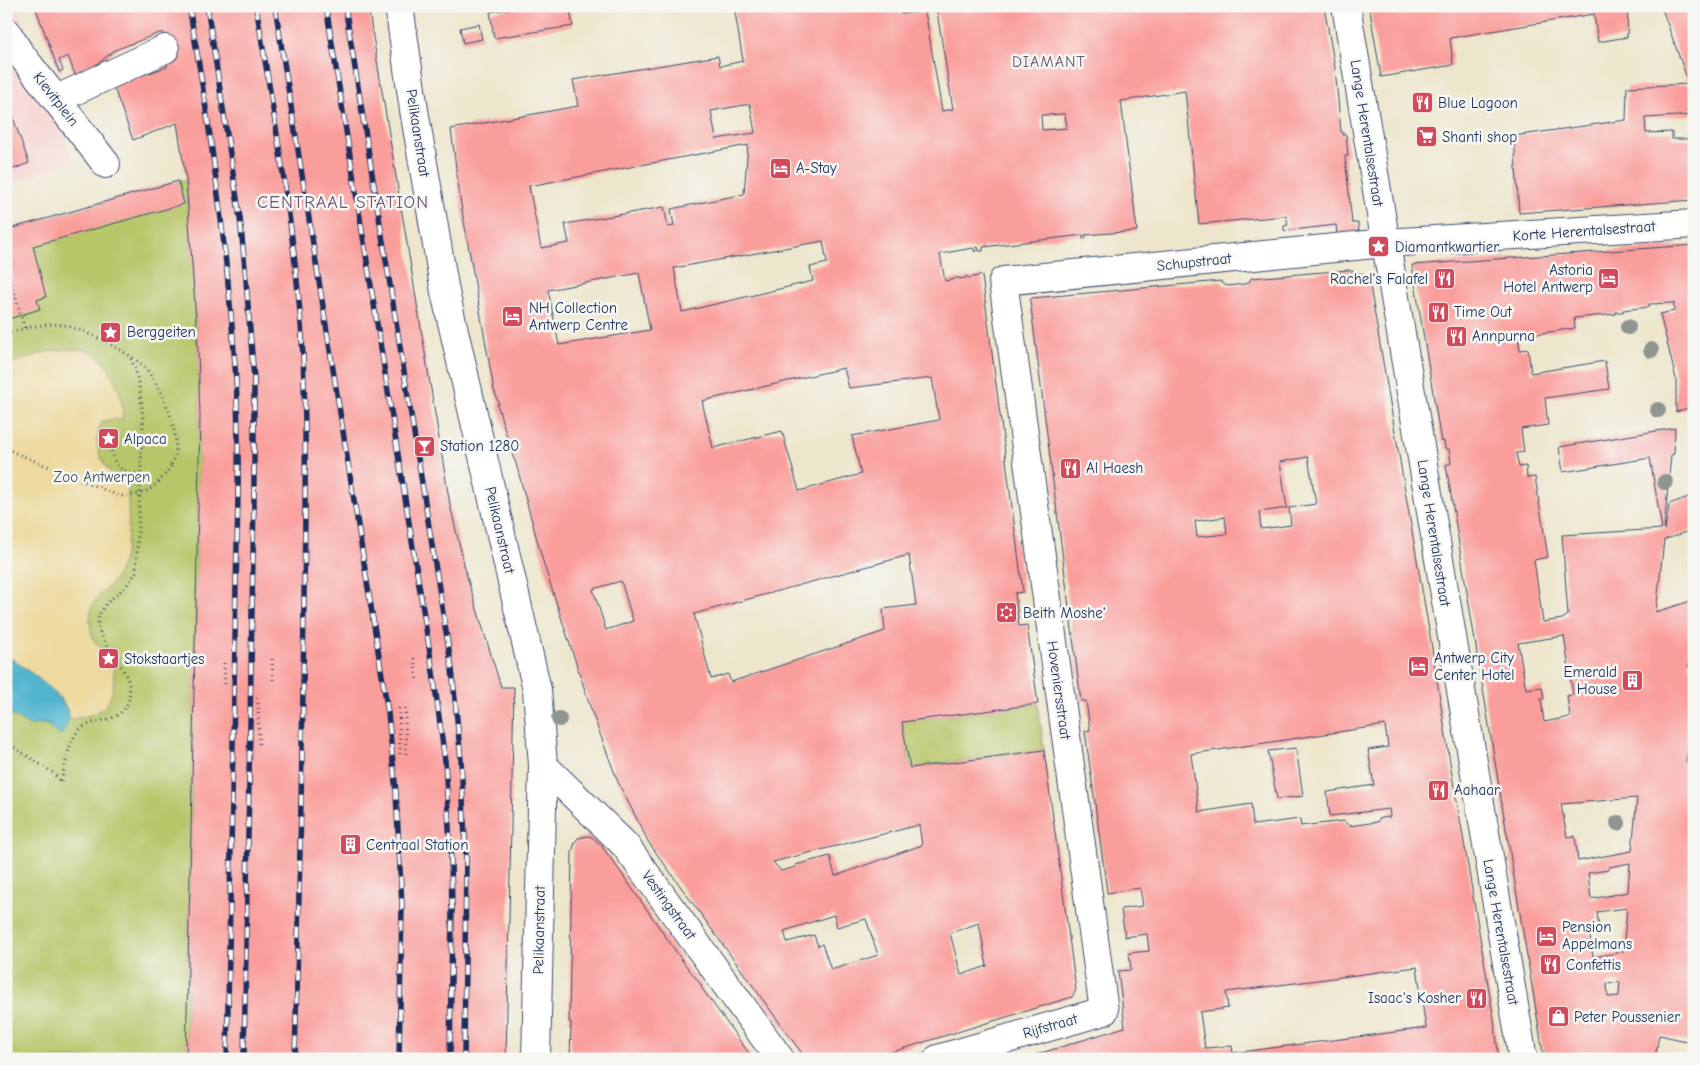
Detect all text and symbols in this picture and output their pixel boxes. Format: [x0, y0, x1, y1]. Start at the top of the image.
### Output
district label: DIAMANT [1012, 53, 1086, 71]
street label: Lange Herentalsestraat [1347, 58, 1388, 208]
street label: Kievitplein [29, 68, 83, 130]
street label: Pelikaanstraat [402, 88, 434, 179]
restaurant icon: Blue Lagoon [1410, 91, 1434, 115]
place label: Blue Lagoon [1438, 94, 1518, 112]
supermarket icon: Shanti shop [1414, 125, 1438, 149]
place label: Shanti shop [1442, 128, 1517, 146]
hotel icon: A-Stay [768, 156, 792, 180]
place label: A-Stay [796, 159, 837, 177]
district label: CENTRAAL STATION [257, 192, 429, 213]
street label: Korte Herentalsestraat [1512, 217, 1657, 245]
place icon: Diamantkwartier [1367, 235, 1391, 259]
place label: Diamantkwartier [1395, 238, 1499, 256]
street label: Schupstraat [1156, 249, 1233, 275]
place label: Astoria Hotel Antwerp [1503, 261, 1593, 296]
restaurant icon: Rachel's Falafel [1432, 267, 1456, 291]
hotel icon: Astoria Hotel Antwerp [1597, 267, 1621, 291]
place label: Rachel's Falafel [1330, 270, 1428, 288]
place label: NH Collection Antwerp Centre [529, 299, 628, 334]
restaurant icon: Time Out [1426, 300, 1450, 324]
place label: Time Out [1454, 303, 1512, 321]
hotel icon: NH Collection Antwerp Centre [501, 305, 525, 329]
place icon: Berggeiten [99, 320, 123, 344]
place label: Berggeiten [127, 323, 196, 341]
restaurant icon: Annpurna [1444, 324, 1468, 348]
place label: Annpurna [1472, 327, 1535, 345]
place icon: Alpaca [96, 427, 120, 451]
place label: Alpaca [124, 430, 167, 448]
bar icon: Station 1280 [412, 434, 436, 458]
place label: Station 1280 [440, 437, 519, 455]
restaurant icon: Al Haesh [1058, 456, 1082, 480]
street label: Lange Herentalsestraat [1414, 458, 1455, 608]
place label: Al Haesh [1086, 459, 1143, 477]
park label: Zoo Antwerpen [54, 468, 150, 486]
street label: Pelikaanstraat [481, 485, 519, 576]
synagogue icon: Beith Moshe' [995, 601, 1019, 625]
place label: Beith Moshe' [1023, 604, 1106, 622]
street label: Hoveniersstraat [1043, 639, 1075, 741]
place icon: Stokstaartjes [96, 647, 120, 671]
place label: Antwerp City Center Hotel [1434, 649, 1515, 684]
place label: Stokstaartjes [124, 650, 204, 668]
hotel icon: Antwerp City Center Hotel [1406, 655, 1430, 679]
place label: Emerald House [1563, 663, 1617, 698]
building icon: Emerald House [1621, 669, 1645, 693]
restaurant icon: Aahaar [1426, 778, 1450, 802]
place label: Aahaar [1454, 781, 1500, 799]
building icon: Centraal Station [338, 833, 362, 857]
place label: Centraal Station [366, 836, 469, 854]
street label: Lange Herentalsestraat [1479, 857, 1523, 1007]
street label: Vestingstraat [638, 867, 700, 944]
street label: Pelikaanstraat [529, 885, 549, 974]
place label: Pension Appelmans [1562, 918, 1632, 953]
hotel icon: Pension Appelmans [1534, 924, 1558, 948]
restaurant icon: Confettis [1538, 953, 1562, 977]
place label: Confettis [1566, 956, 1621, 974]
restaurant icon: Isaac's Kosher [1465, 986, 1489, 1010]
place label: Isaac's Kosher [1368, 989, 1461, 1007]
shop icon: Peter Poussenier [1546, 1005, 1570, 1029]
place label: Peter Poussenier [1574, 1008, 1680, 1026]
street label: Rijfstraat [1021, 1009, 1080, 1042]

